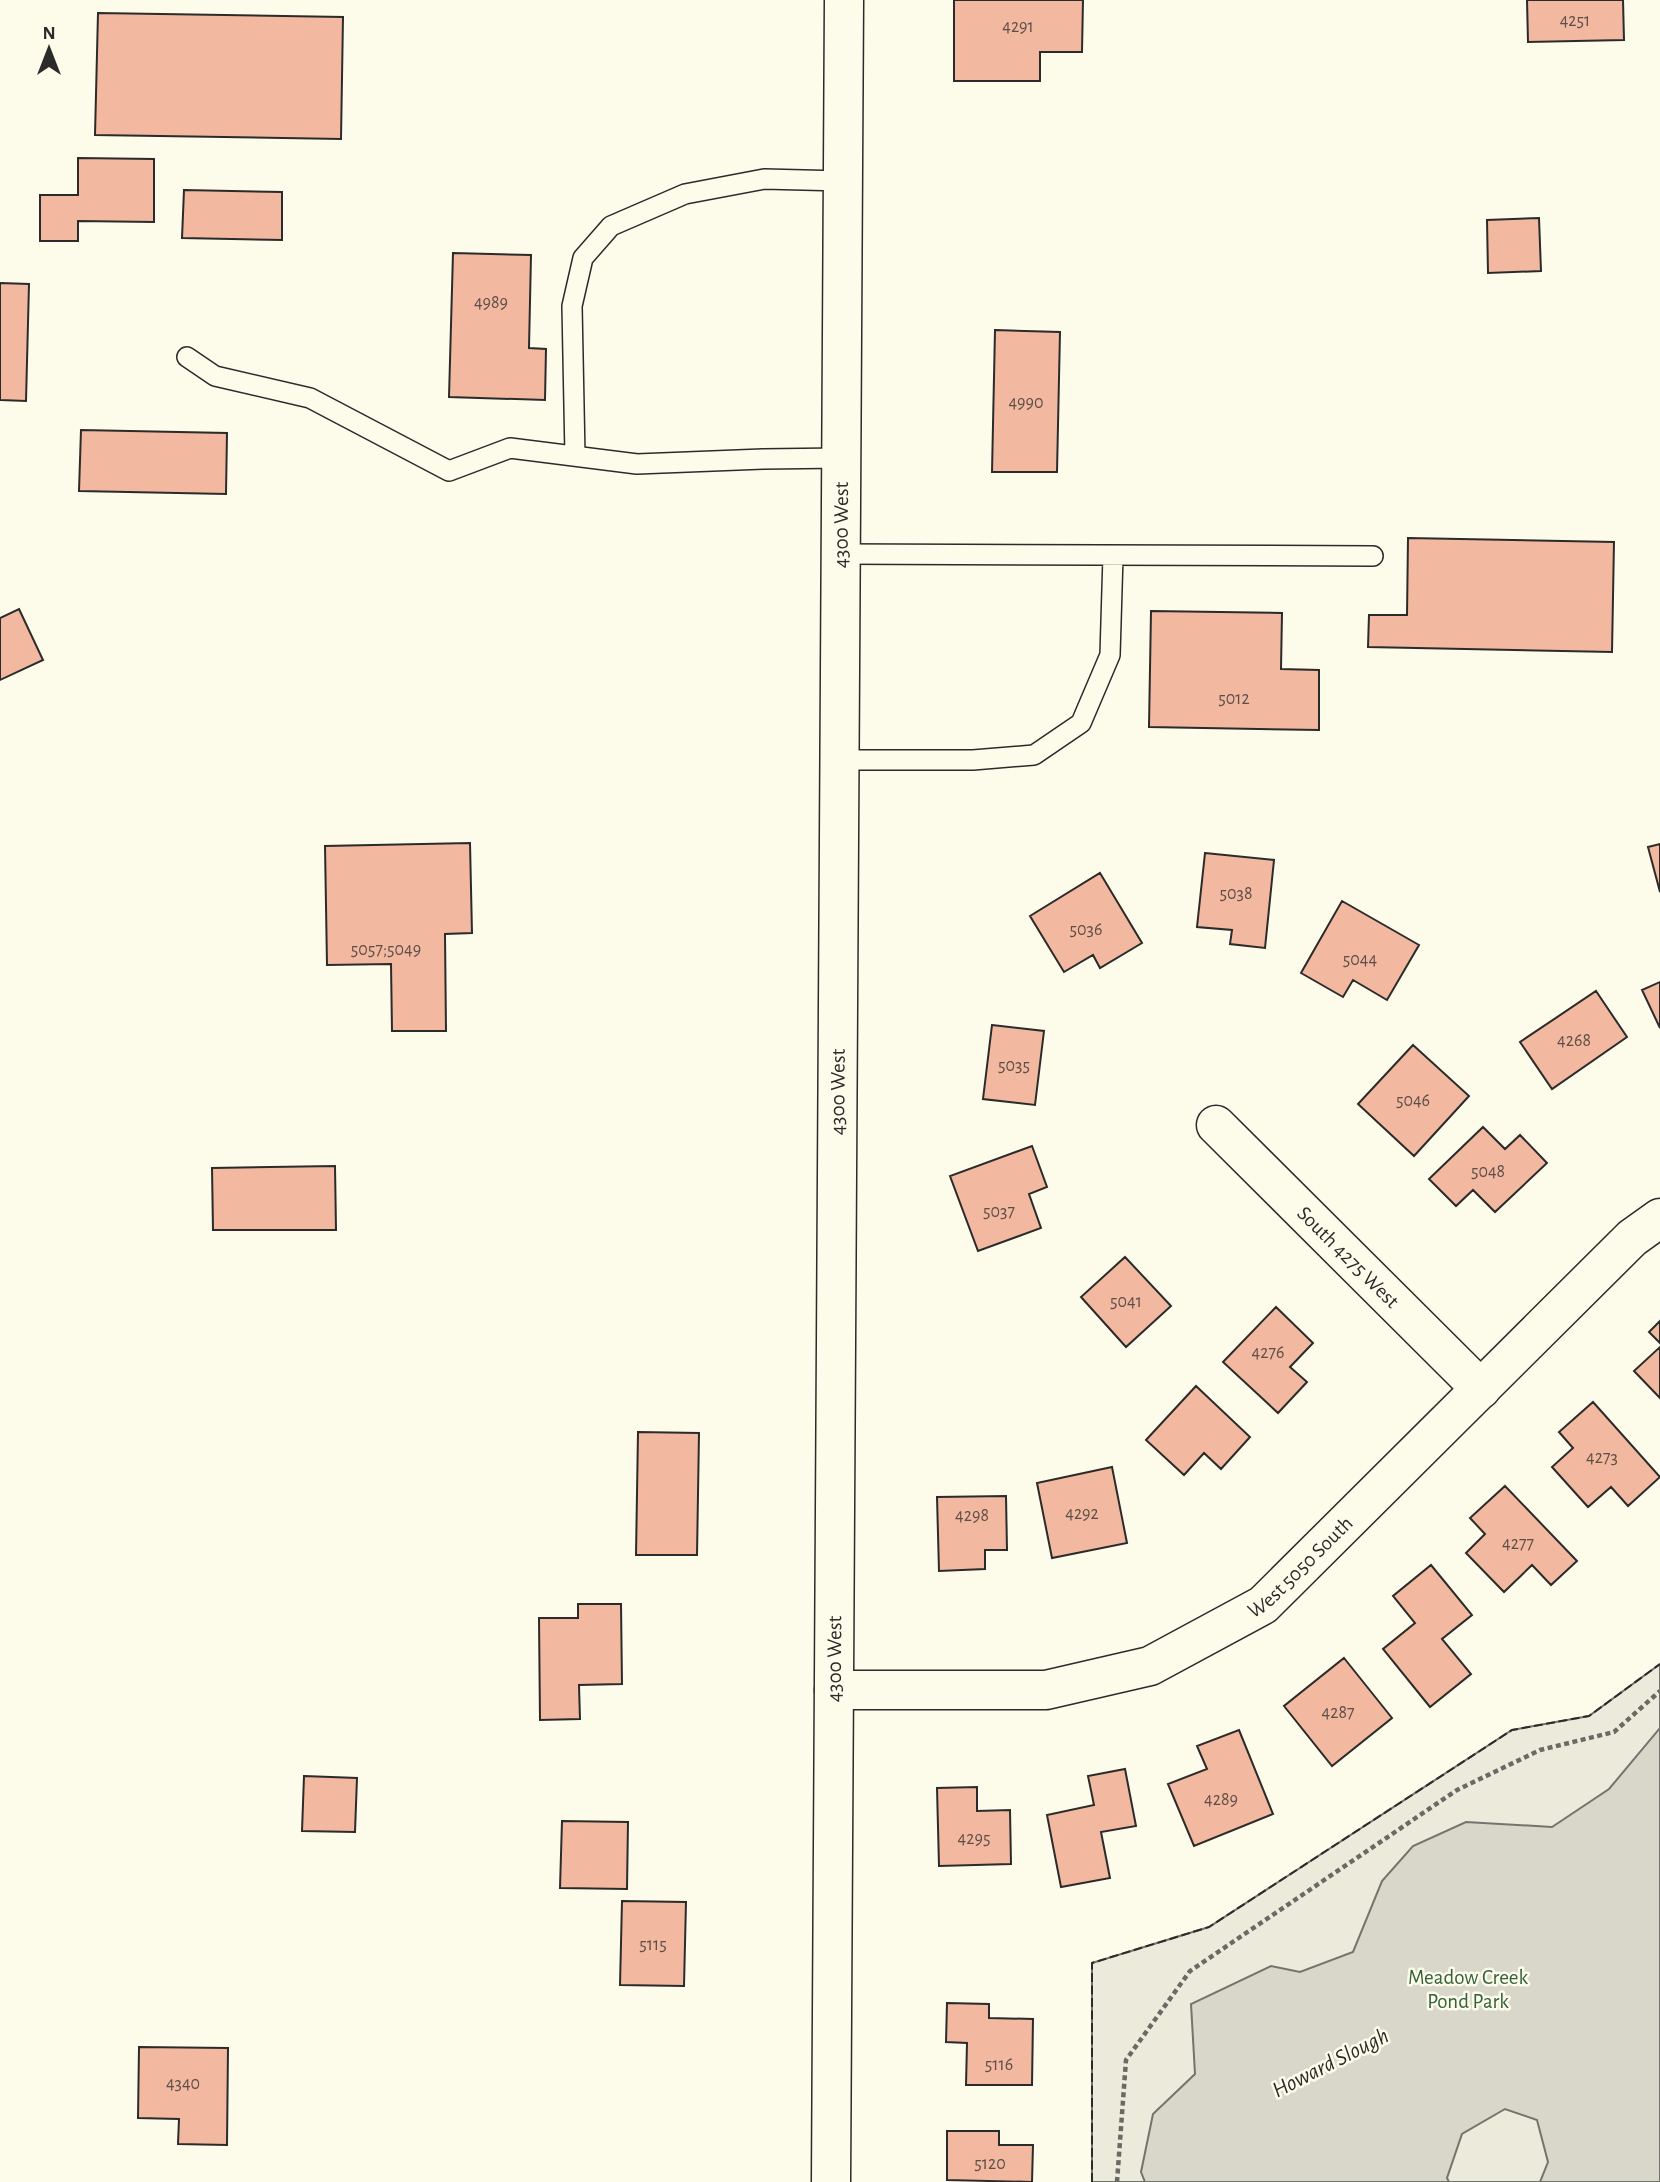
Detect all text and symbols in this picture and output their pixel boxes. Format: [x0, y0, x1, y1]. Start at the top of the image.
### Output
house number: 4251 [1560, 12, 1590, 30]
north arrow [14, 14, 84, 84]
house number: 4291 [1002, 18, 1034, 36]
text: N [42, 24, 56, 43]
house number: 4989 [474, 294, 508, 312]
house number: 4990 [1008, 394, 1044, 412]
street label: 4300 West [831, 481, 852, 568]
house number: 5012 [1218, 690, 1250, 708]
house number: 5038 [1220, 885, 1252, 903]
house number: 5036 [1070, 921, 1102, 939]
house number: 5057;5049 [351, 941, 421, 959]
house number: 5044 [1343, 951, 1378, 969]
house number: 4268 [1557, 1032, 1591, 1050]
street label: 4300 West [827, 1048, 849, 1135]
house number: 5035 [998, 1057, 1030, 1075]
house number: 5046 [1396, 1092, 1430, 1110]
house number: 5048 [1471, 1163, 1505, 1181]
street label: South 4275 West [1293, 1202, 1403, 1312]
house number: 5037 [983, 1203, 1015, 1221]
house number: 5041 [1110, 1293, 1142, 1311]
house number: 4276 [1252, 1344, 1284, 1362]
house number: 4273 [1586, 1449, 1618, 1467]
house number: 4292 [1065, 1505, 1099, 1523]
house number: 4298 [955, 1507, 989, 1525]
street label: West 5050 South [1245, 1512, 1357, 1622]
house number: 4277 [1502, 1535, 1534, 1553]
street label: 4300 West [824, 1615, 845, 1702]
house number: 4287 [1322, 1704, 1354, 1722]
house number: 4289 [1204, 1791, 1238, 1809]
house number: 4295 [958, 1830, 990, 1848]
house number: 5115 [639, 1936, 667, 1954]
park label: Meadow Creek Pond Park [1408, 1967, 1529, 2012]
water label: Howard Slough [1269, 2024, 1393, 2102]
house number: 5116 [985, 2056, 1013, 2074]
house number: 4340 [166, 2075, 200, 2093]
house number: 5120 [974, 2155, 1006, 2173]

